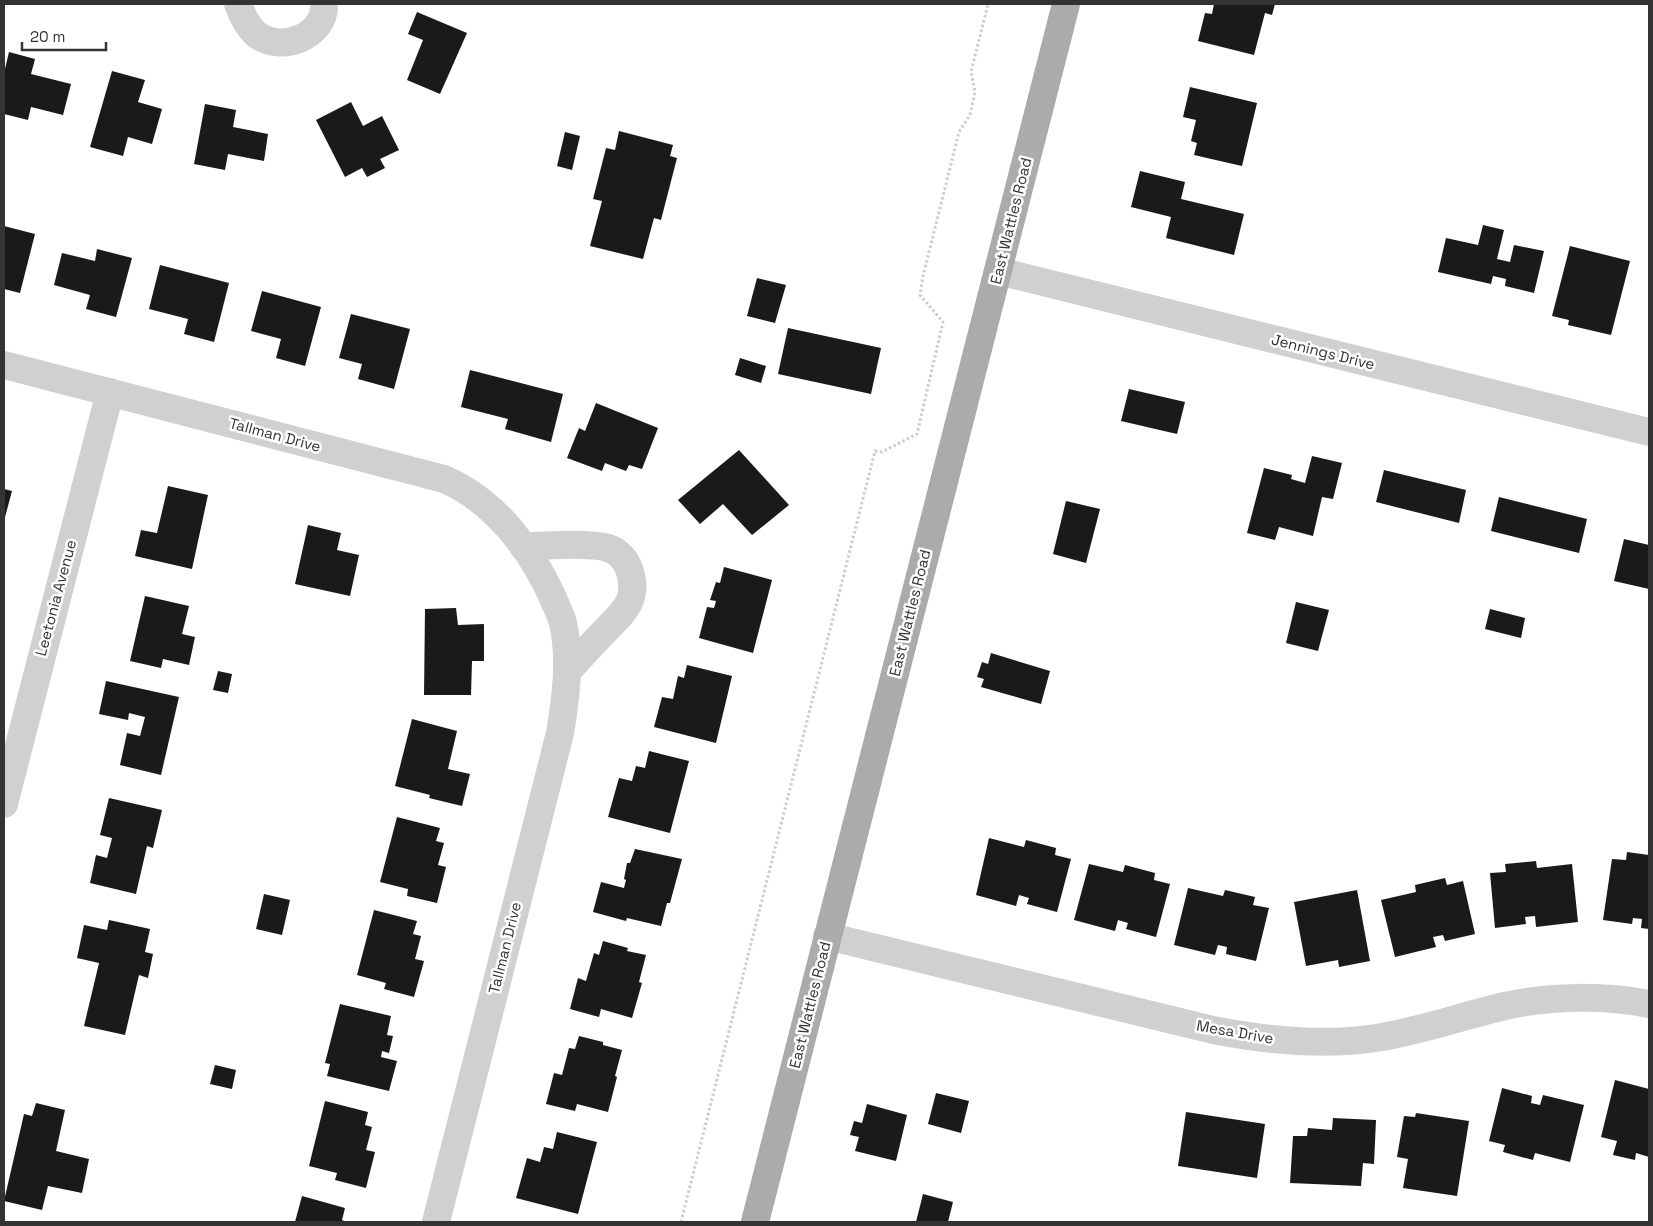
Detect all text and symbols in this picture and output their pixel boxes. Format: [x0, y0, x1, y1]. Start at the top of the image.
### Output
scale bar [22, 20, 106, 52]
text: 20 m [30, 27, 65, 46]
street label: East Wattles Road [986, 156, 1035, 286]
street label: Jennings Drive [1269, 329, 1377, 374]
street label: Tallman Drive [227, 413, 323, 456]
street label: Leetonia Avenue [31, 538, 80, 658]
street label: East Wattles Road [885, 548, 934, 678]
street label: Tallman Drive [484, 900, 525, 996]
street label: East Wattles Road [785, 940, 834, 1070]
street label: Mesa Drive [1195, 1015, 1275, 1048]

